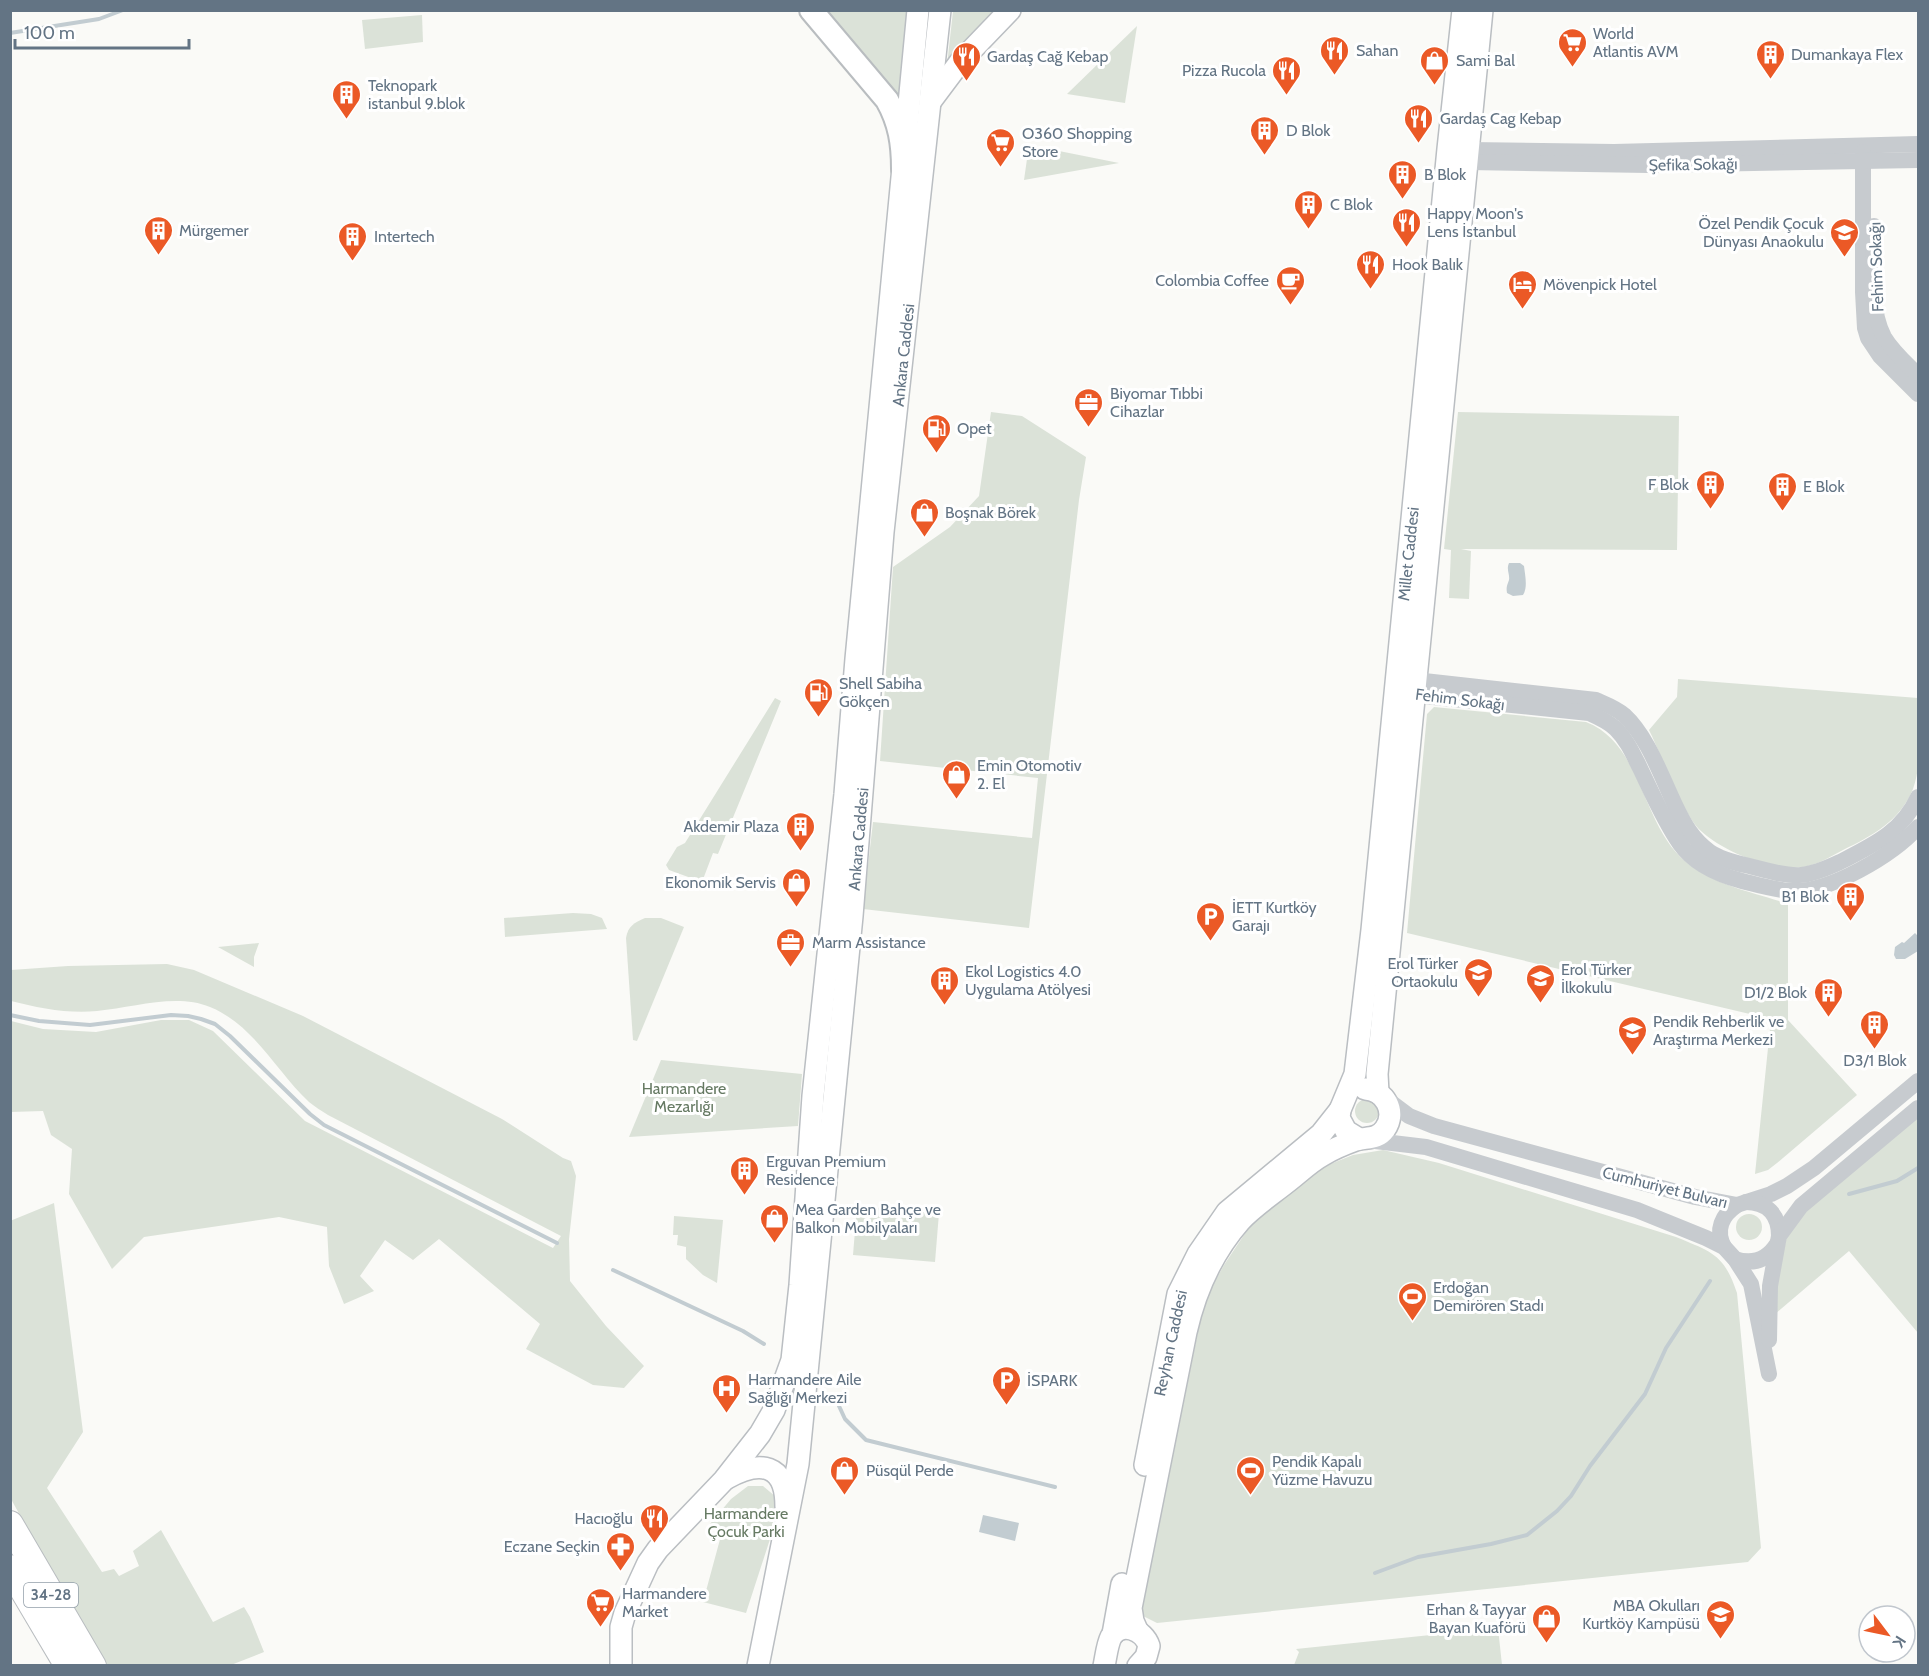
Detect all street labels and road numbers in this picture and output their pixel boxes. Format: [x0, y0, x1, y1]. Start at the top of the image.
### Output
street label: Şefika Sokağı [1648, 154, 1738, 175]
street label: Fehim Sokağı [1865, 222, 1888, 312]
street label: Ankara Caddesi [889, 303, 918, 407]
street label: Millet Caddesi [1394, 506, 1423, 602]
street label: Fehim Sokağı [1414, 685, 1506, 714]
street label: Ankara Caddesi [845, 787, 872, 891]
street label: Cumhuriyet Bulvarı [1600, 1163, 1729, 1212]
street label: Reyhan Caddesi [1150, 1288, 1191, 1398]
road number: 34-28 [24, 1583, 78, 1607]

